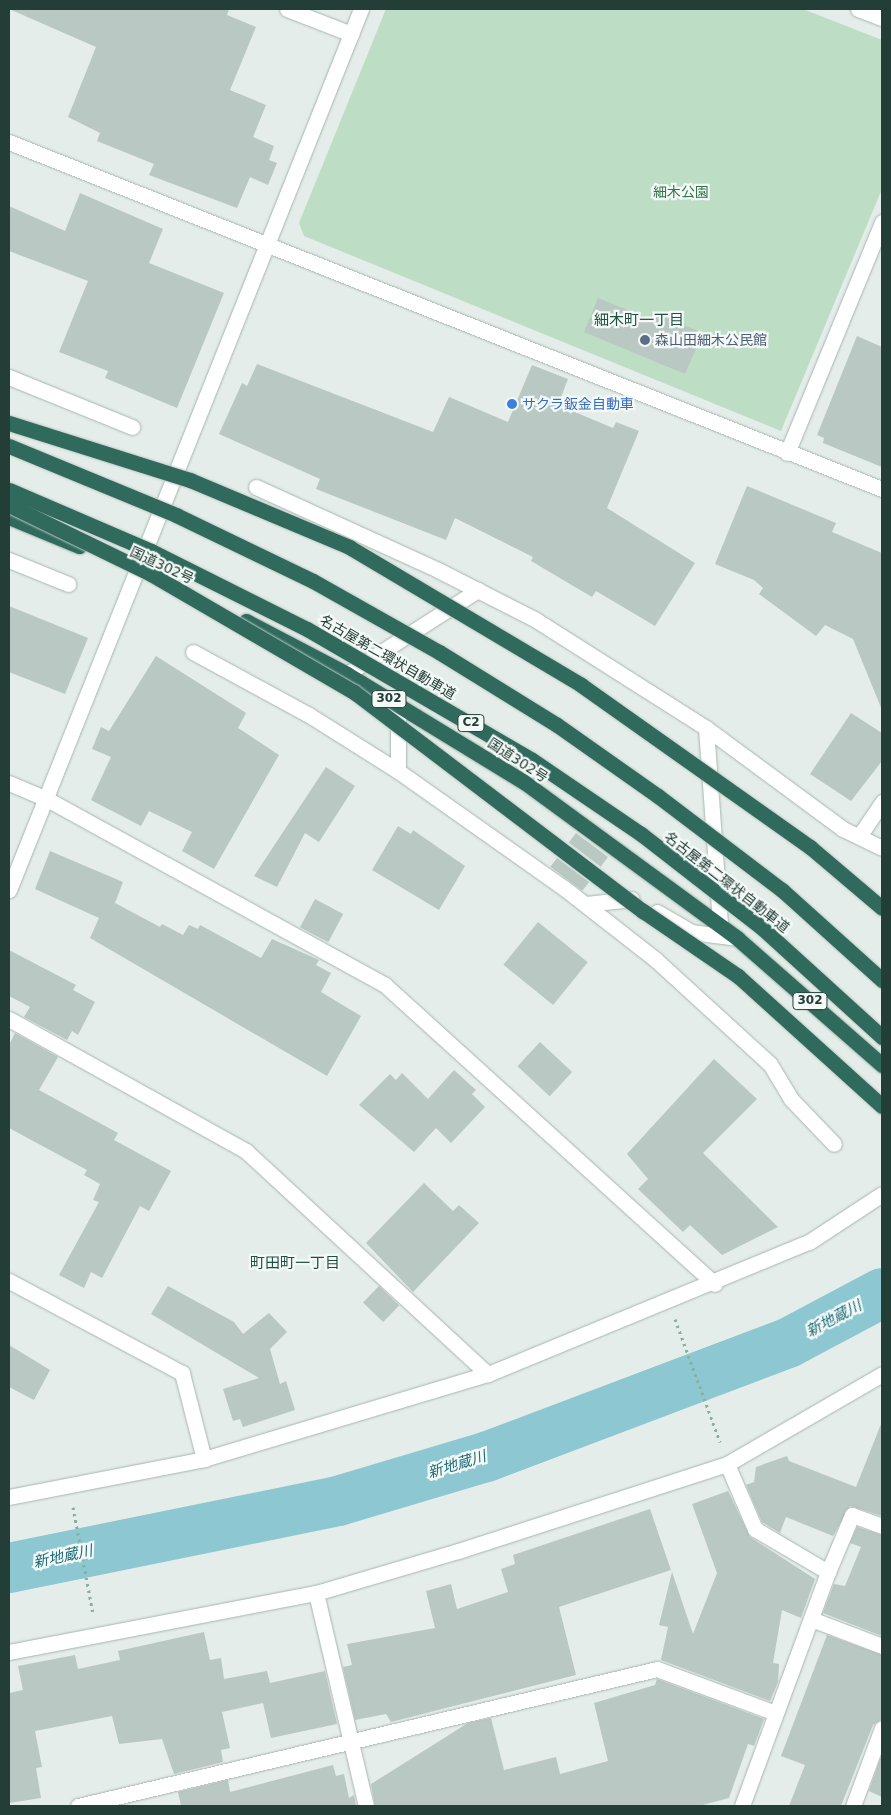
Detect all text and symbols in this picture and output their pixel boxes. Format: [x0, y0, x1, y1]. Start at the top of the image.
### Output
park label: 細木公園 [653, 184, 709, 200]
district label: 細木町一丁目 [594, 312, 684, 330]
place label: 森山田細木公民館 [655, 332, 767, 348]
marker: 森山田細木公民館 [639, 334, 651, 346]
place label: サクラ鈑金自動車 [522, 396, 634, 412]
marker: サクラ鈑金自動車 [506, 398, 518, 410]
street label: 国道302号 [127, 543, 197, 587]
street label: 名古屋第二環状自動車道 [317, 611, 459, 703]
road number: 302 [370, 690, 408, 709]
road number: C2 [457, 714, 485, 732]
street label: 国道302号 [485, 734, 551, 786]
street label: 名古屋第二環状自動車道 [661, 828, 793, 936]
road number: 302 [791, 991, 829, 1010]
district label: 町田町一丁目 [250, 1255, 340, 1273]
water label: 新地蔵川 [803, 1297, 865, 1341]
water label: 新地蔵川 [426, 1448, 488, 1482]
water label: 新地蔵川 [32, 1542, 94, 1572]

